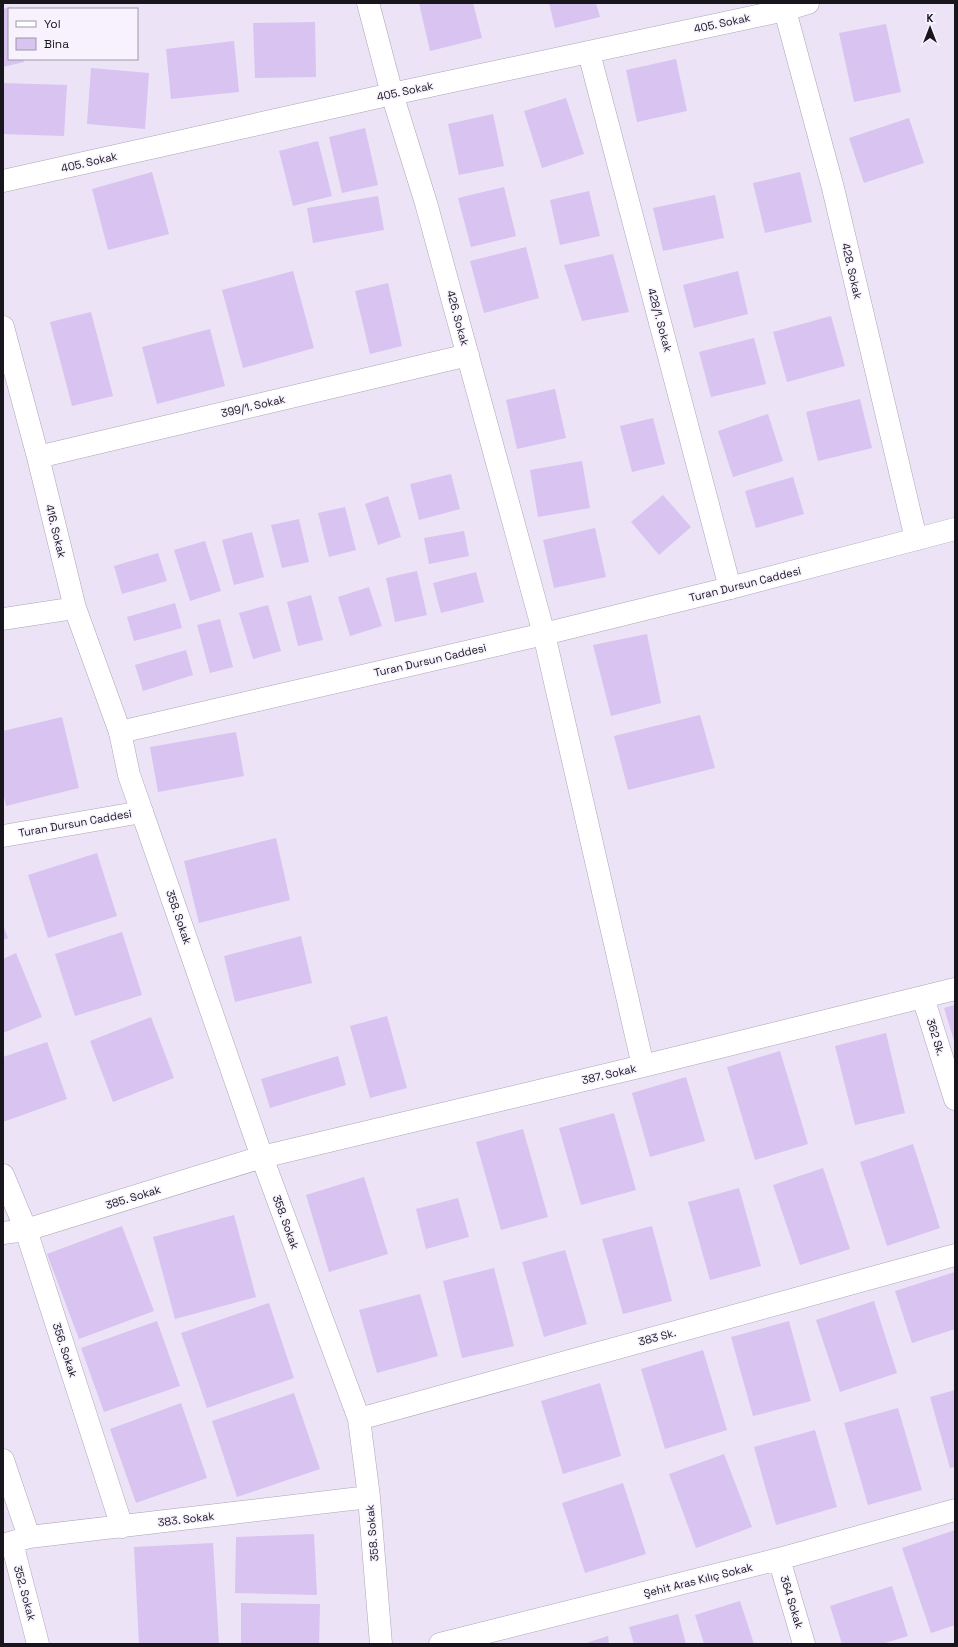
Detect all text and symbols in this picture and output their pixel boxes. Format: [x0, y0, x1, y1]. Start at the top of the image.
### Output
legend [8, 8, 138, 60]
north arrow [910, 8, 950, 48]
street label: 405. Sokak [692, 10, 752, 36]
text: K [927, 11, 934, 25]
text: Yol [44, 16, 61, 32]
text: Bina [44, 36, 69, 52]
street label: 405. Sokak [375, 78, 435, 104]
street label: 405. Sokak [59, 149, 119, 175]
street label: 428. Sokak [839, 242, 865, 301]
street label: 428/1. Sokak [645, 286, 675, 354]
street label: 426. Sokak [444, 289, 472, 347]
street label: 399/1. Sokak [219, 392, 287, 420]
street label: 416. Sokak [43, 503, 69, 559]
street label: Turan Dursun Caddesi [688, 563, 803, 605]
street label: Turan Dursun Caddesi [373, 640, 488, 680]
street label: Turan Dursun Caddesi [17, 806, 133, 840]
street label: 358. Sokak [163, 888, 195, 946]
street label: 362 Sk. [924, 1017, 948, 1058]
street label: 387. Sokak [580, 1061, 638, 1087]
street label: 385. Sokak [104, 1182, 162, 1212]
street label: 358. Sokak [270, 1193, 302, 1251]
street label: 356. Sokak [50, 1321, 80, 1379]
street label: 383 Sk. [637, 1325, 678, 1349]
street label: 358. Sokak [363, 1504, 381, 1562]
street label: 383. Sokak [157, 1509, 215, 1529]
street label: Şehit Aras Kılıç Sokak [642, 1560, 754, 1600]
street label: 352. Sokak [11, 1564, 39, 1622]
street label: 364 Sokak [777, 1574, 807, 1630]

